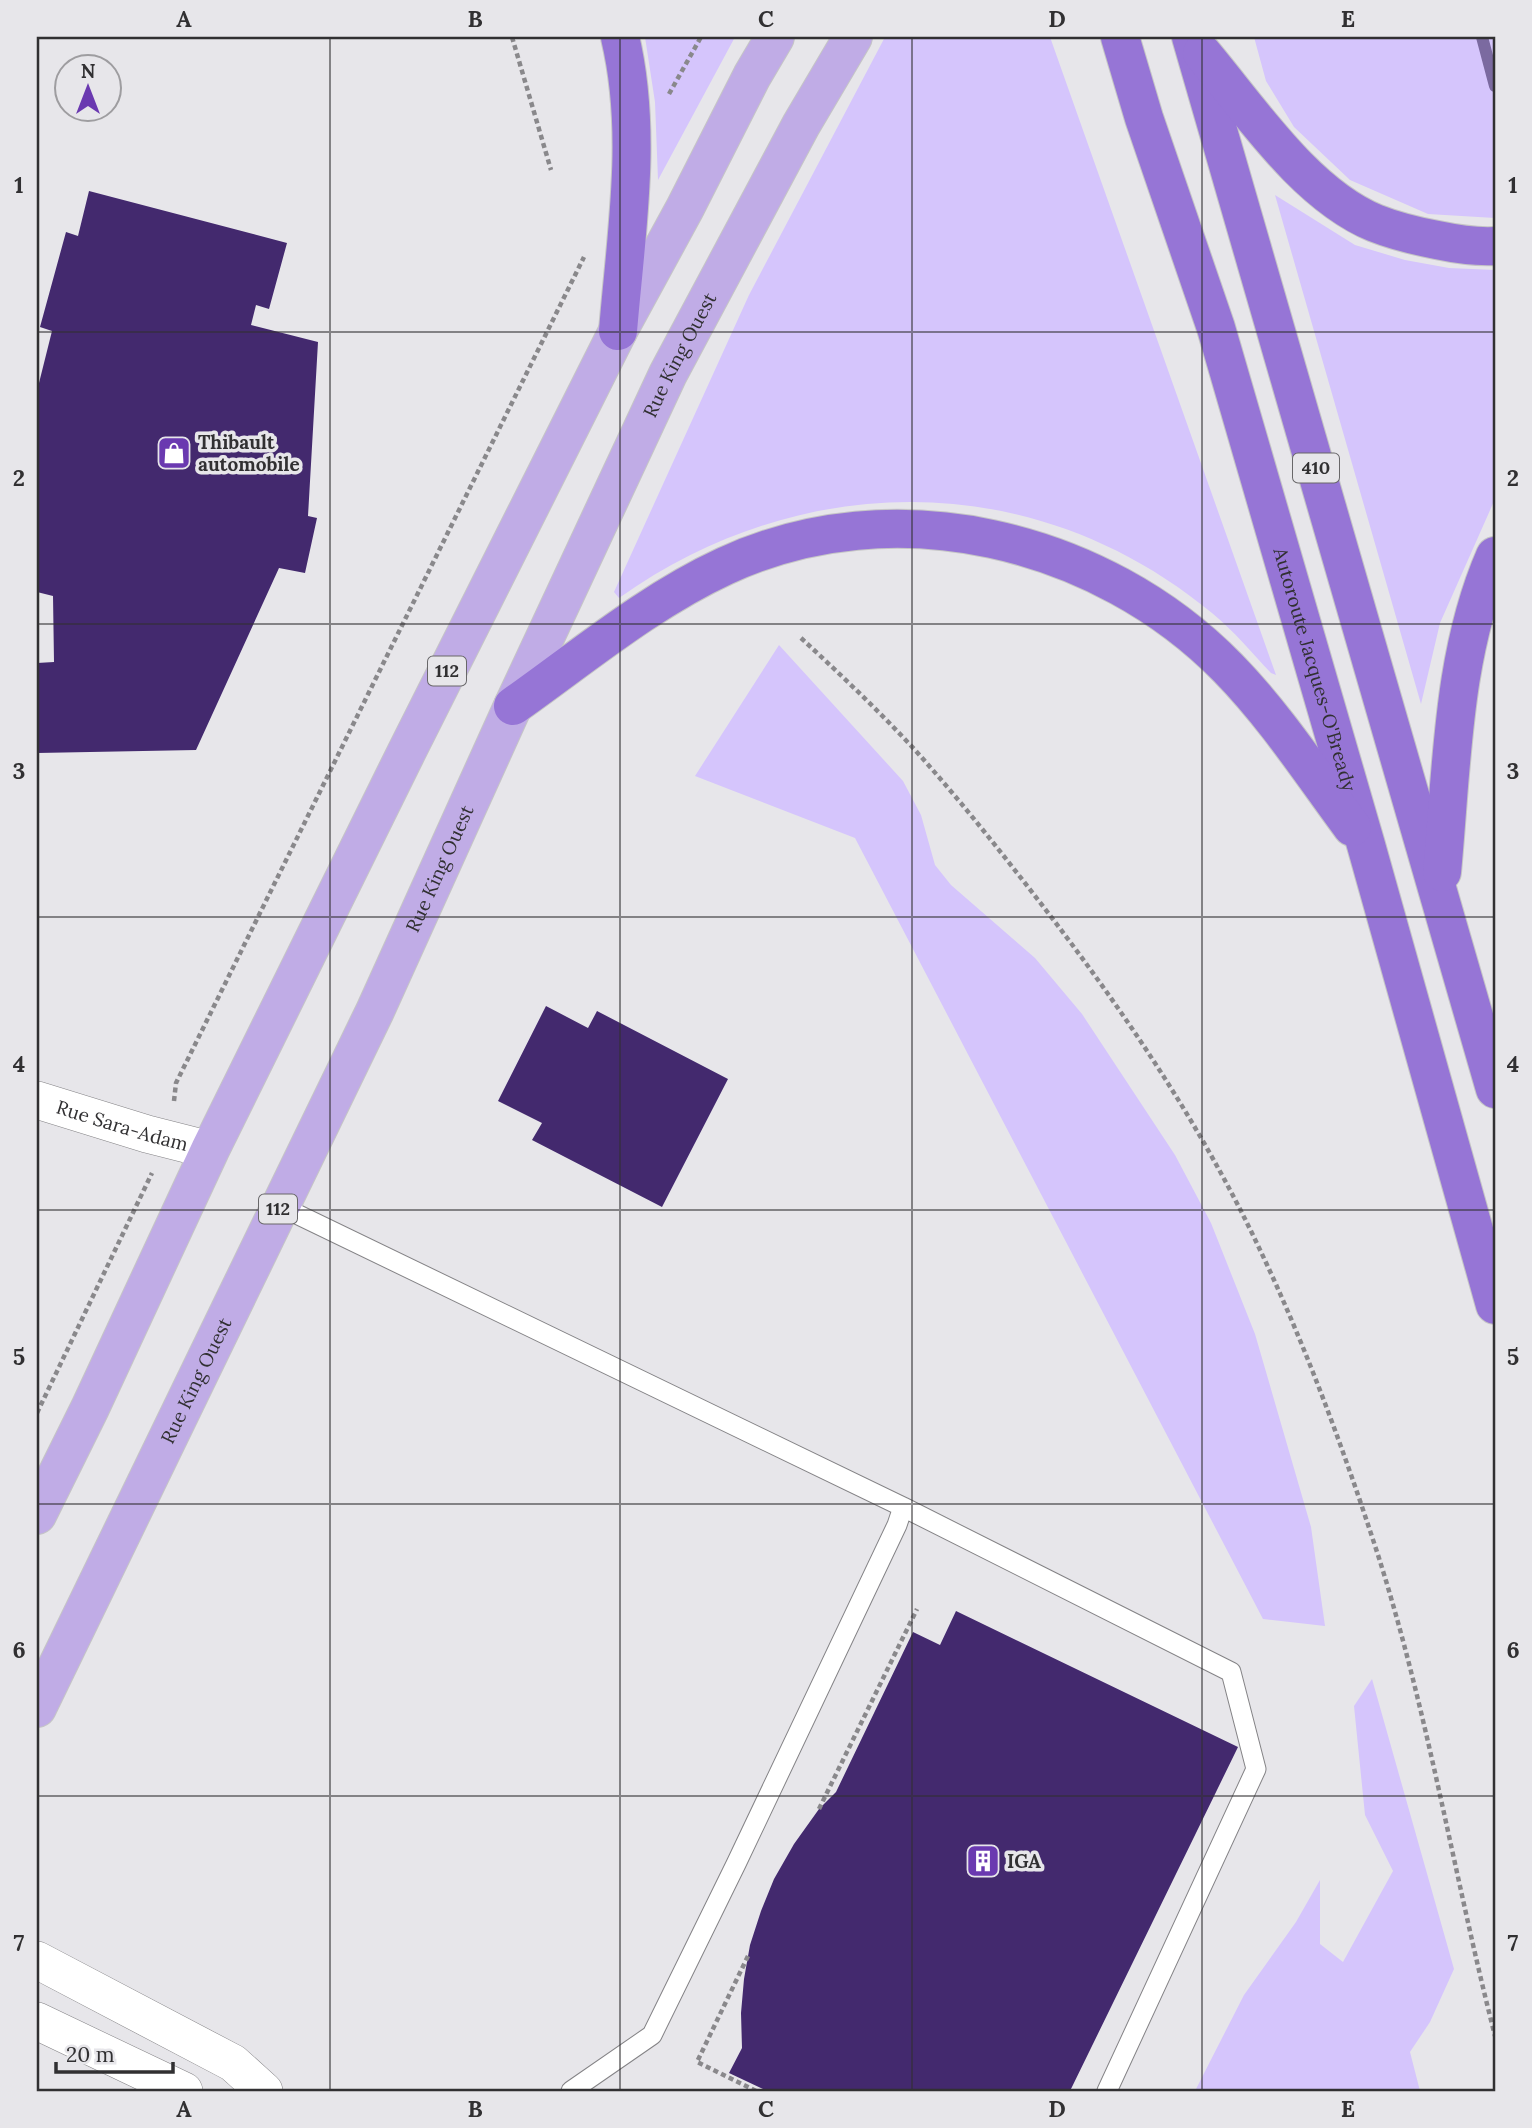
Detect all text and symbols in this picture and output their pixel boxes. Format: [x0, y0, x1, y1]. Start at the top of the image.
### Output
text: A [176, 4, 192, 33]
text: B [467, 4, 483, 33]
text: C [758, 4, 774, 33]
text: D [1048, 4, 1066, 33]
text: E [1341, 4, 1355, 33]
north arrow [52, 52, 122, 122]
text: N [81, 59, 96, 83]
text: 1 [14, 170, 24, 199]
text: 1 [1508, 170, 1518, 199]
street label: Rue King Ouest [638, 288, 722, 421]
place label: Thibault automobile [198, 430, 300, 476]
shop icon: Thibault automobile [155, 434, 193, 472]
road number: 410 [1293, 454, 1339, 482]
text: 2 [13, 463, 25, 492]
text: 2 [1507, 463, 1519, 492]
street label: Autoroute Jacques-O'Bready [1268, 544, 1362, 794]
road number: 112 [428, 656, 466, 686]
text: 3 [13, 756, 25, 785]
text: 3 [1507, 756, 1519, 785]
street label: Rue King Ouest [400, 801, 479, 936]
text: 4 [13, 1049, 25, 1078]
text: 4 [1507, 1049, 1519, 1078]
street label: Rue Sara-Adam [53, 1095, 191, 1156]
road number: 112 [259, 1194, 297, 1224]
street label: Rue King Ouest [155, 1313, 237, 1447]
text: 5 [13, 1342, 25, 1371]
text: 5 [1507, 1342, 1519, 1371]
text: 6 [12, 1635, 26, 1664]
text: 6 [1506, 1635, 1520, 1664]
building icon: IGA [964, 1842, 1002, 1880]
place label: IGA [1007, 1849, 1041, 1873]
text: 7 [14, 1928, 25, 1957]
text: 7 [1508, 1928, 1519, 1957]
scale bar [56, 2030, 173, 2074]
text: 20 m [66, 2041, 115, 2068]
text: A [176, 2094, 192, 2123]
text: B [467, 2094, 483, 2123]
text: C [758, 2094, 774, 2123]
text: D [1048, 2094, 1066, 2123]
text: E [1341, 2094, 1355, 2123]

